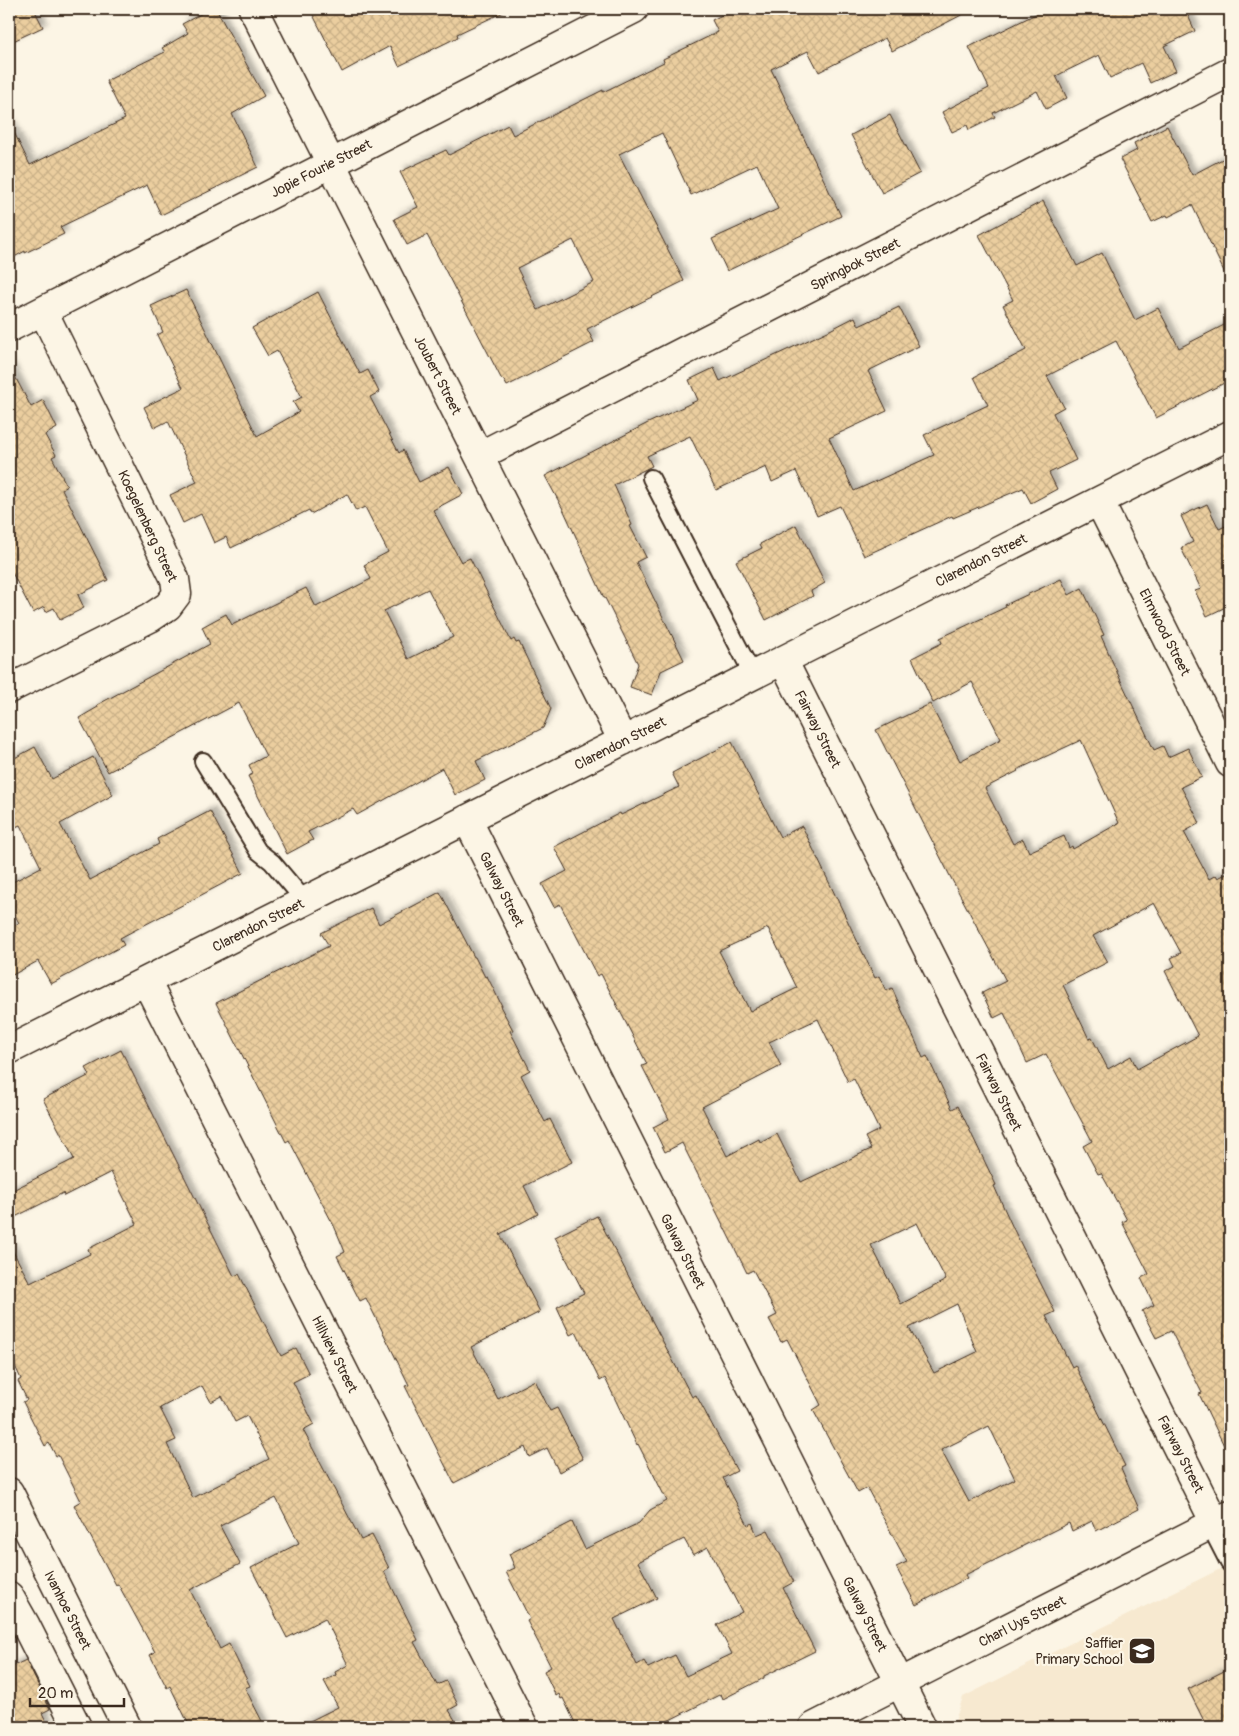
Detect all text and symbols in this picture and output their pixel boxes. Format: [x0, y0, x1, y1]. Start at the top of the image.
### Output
street label: Jopie Fourie Street [268, 135, 375, 201]
street label: Springbok Street [808, 234, 903, 294]
street label: Joubert Street [410, 333, 465, 418]
street label: Koegelenberg Street [114, 468, 181, 585]
street label: Clarendon Street [933, 530, 1030, 591]
street label: Elmwood Street [1135, 586, 1194, 679]
street label: Fairway Street [791, 688, 844, 771]
street label: Clarendon Street [572, 713, 669, 774]
street label: Galway Street [475, 849, 528, 930]
street label: Clarendon Street [210, 895, 307, 956]
street label: Fairway Street [972, 1051, 1025, 1134]
street label: Galway Street [656, 1211, 709, 1292]
street label: Hillview Street [308, 1313, 361, 1396]
street label: Fairway Street [1154, 1413, 1207, 1496]
street label: Ivanhoe Street [40, 1568, 95, 1653]
street label: Galway Street [838, 1574, 891, 1655]
street label: Charl Uys Street [976, 1592, 1069, 1651]
place label: Saffier Primary School [1035, 1635, 1123, 1668]
school or university icon: Saffier Primary School [1127, 1636, 1157, 1666]
scale bar [30, 1676, 124, 1708]
text: 20 m [38, 1684, 73, 1703]

